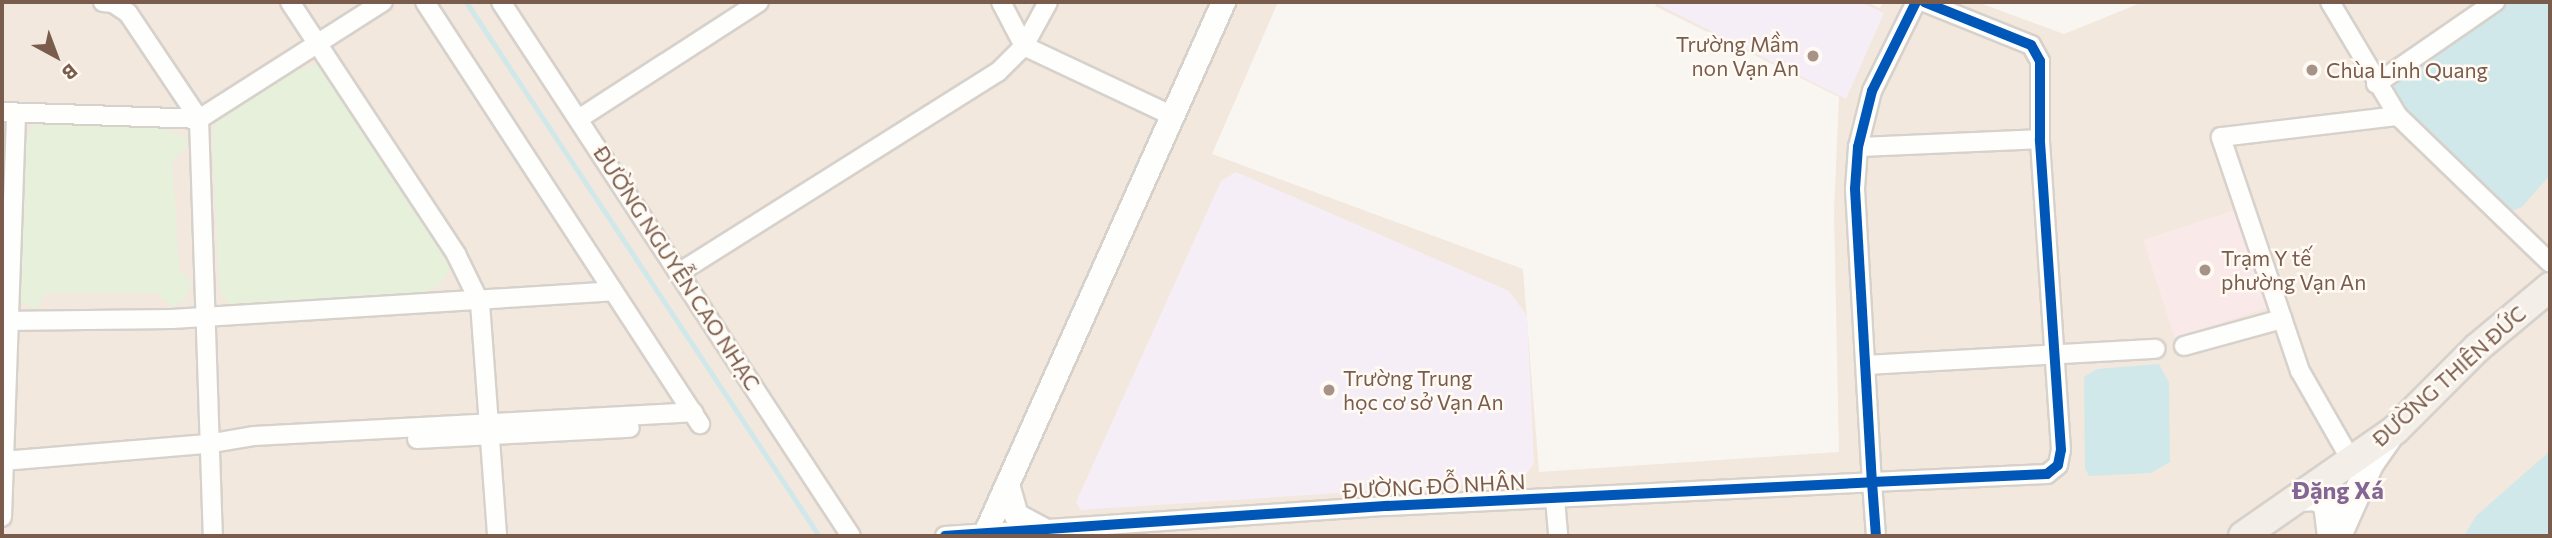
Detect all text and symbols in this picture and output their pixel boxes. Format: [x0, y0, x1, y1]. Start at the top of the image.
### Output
north arrow [21, 21, 91, 91]
place label: Trường Mầm non Vạn An [1676, 31, 1799, 81]
marker: Trường Mầm non Vạn An [1805, 48, 1821, 64]
place label: Chùa Linh Quang [2326, 57, 2488, 83]
text: B [58, 59, 82, 85]
marker: Chùa Linh Quang [2304, 62, 2320, 78]
street label: ĐƯỜNG NGUYỄN CAO NHẠC [588, 141, 766, 395]
place label: Trạm Y tế phường Vạn An [2221, 245, 2366, 295]
marker: Trạm Y tế phường Vạn An [2195, 260, 2215, 280]
street label: ĐƯỜNG THIÊN ĐỨC [2367, 300, 2531, 452]
place label: Trường Trung học cơ sở Vạn An [1343, 365, 1503, 415]
marker: Trường Trung học cơ sở Vạn An [1321, 382, 1337, 398]
street label: ĐƯỜNG ĐỖ NHÂN [1342, 469, 1526, 503]
district label: Đặng Xá [2292, 476, 2384, 504]

